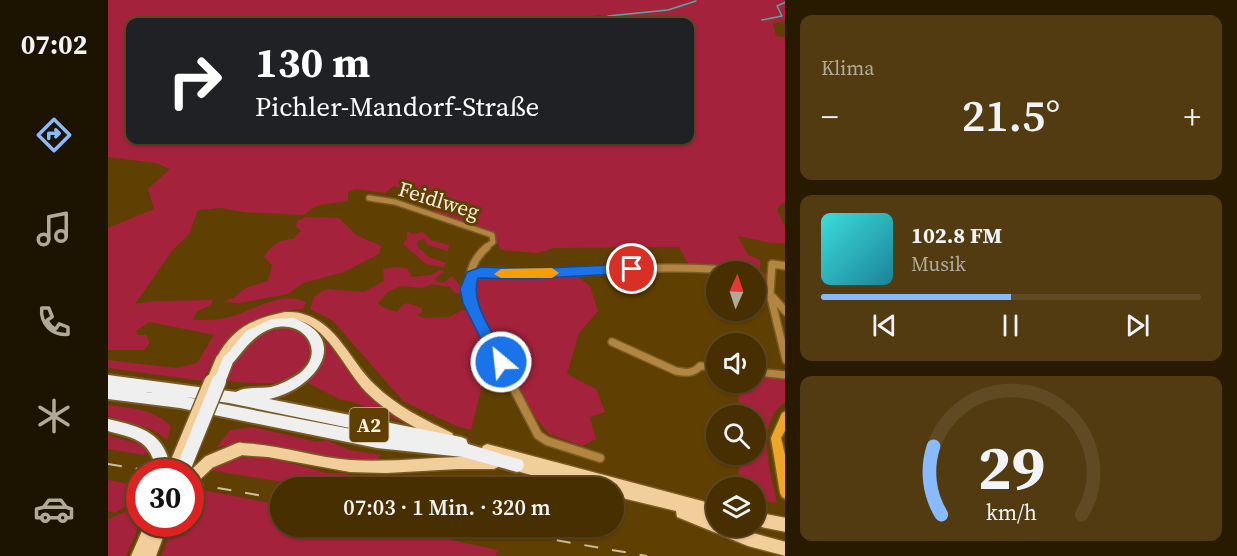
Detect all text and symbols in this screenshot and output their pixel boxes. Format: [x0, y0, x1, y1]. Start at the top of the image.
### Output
text: 07:02 [21, 26, 87, 63]
text: 130 m [255, 33, 370, 91]
icon: right [156, 42, 234, 120]
text: Klima [821, 54, 874, 82]
text: 21.5° [962, 84, 1060, 146]
text: Pichler-Mandorf-Straße [255, 88, 539, 125]
text: − [821, 94, 839, 139]
text: + [1184, 94, 1201, 139]
icon: directions [33, 114, 75, 156]
street label: Feidlweg [395, 174, 483, 226]
icon: music [33, 208, 75, 250]
text: 102.8 FM [911, 220, 1002, 250]
pin [606, 243, 657, 294]
text: Musik [911, 250, 966, 278]
icon: arrive [615, 252, 648, 285]
north arrow [706, 261, 766, 321]
map controls [706, 261, 766, 537]
icon: phone [33, 301, 75, 343]
icon: previous [868, 309, 901, 342]
icon: pause [994, 309, 1027, 342]
icon: next [1121, 309, 1154, 342]
position arrow [469, 330, 533, 394]
button: sound [706, 333, 766, 393]
icon: climate [33, 395, 75, 437]
button: search [706, 405, 766, 465]
road number: A2 [350, 408, 388, 442]
text: 29 [977, 425, 1045, 511]
speed limit sign: 30 [126, 459, 204, 537]
button: layers [706, 477, 766, 537]
icon: car [33, 488, 75, 530]
text: 07:03 · 1 Min. · 320 m [343, 492, 551, 522]
text: km/h [985, 499, 1037, 528]

